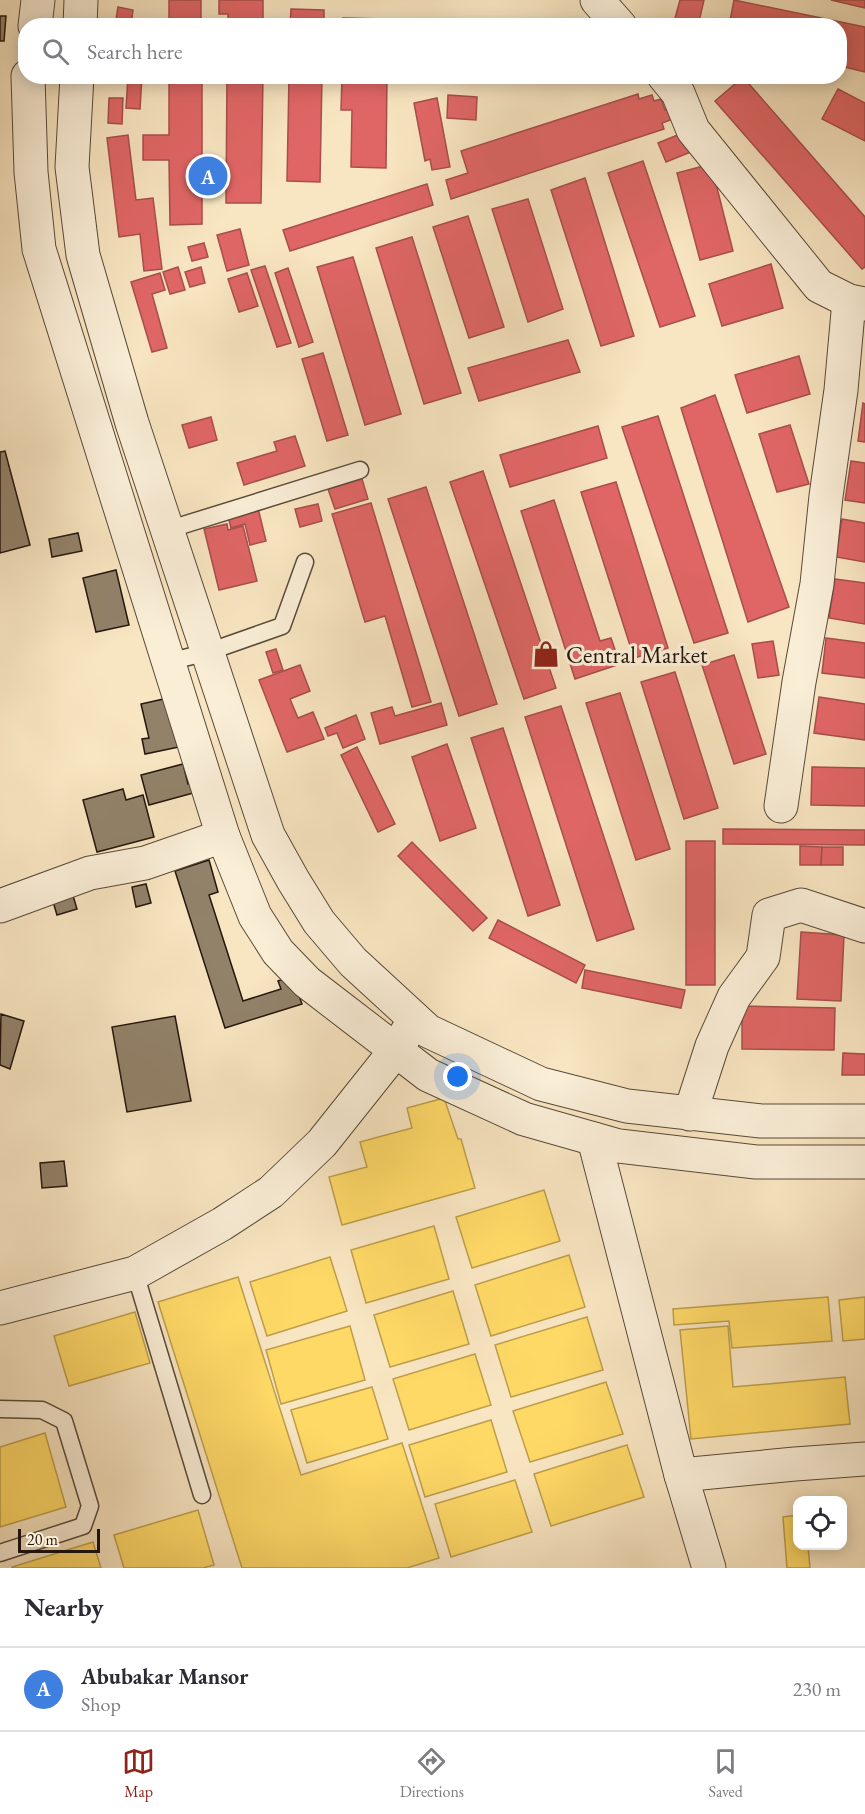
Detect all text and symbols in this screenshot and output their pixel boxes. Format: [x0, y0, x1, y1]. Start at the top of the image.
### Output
search box [18, 18, 847, 84]
icon: search [39, 35, 72, 68]
text: Search here [87, 37, 182, 66]
pin: A [188, 154, 228, 198]
shop icon: Central Market [531, 639, 561, 669]
place label: Central Market [566, 639, 708, 670]
your location [443, 1062, 472, 1091]
map controls [793, 1496, 847, 1550]
button: locate [793, 1496, 847, 1550]
scale bar [18, 1526, 100, 1554]
text: 20 m [27, 1529, 58, 1550]
text: Nearby [24, 1590, 104, 1624]
text: Abubakar Mansor [81, 1662, 248, 1691]
text: A [36, 1676, 51, 1702]
text: 230 m [793, 1676, 841, 1702]
text: Shop [81, 1691, 121, 1717]
tab: Map [122, 1745, 155, 1802]
tab: Directions [400, 1745, 464, 1802]
tab: Saved [708, 1745, 743, 1802]

